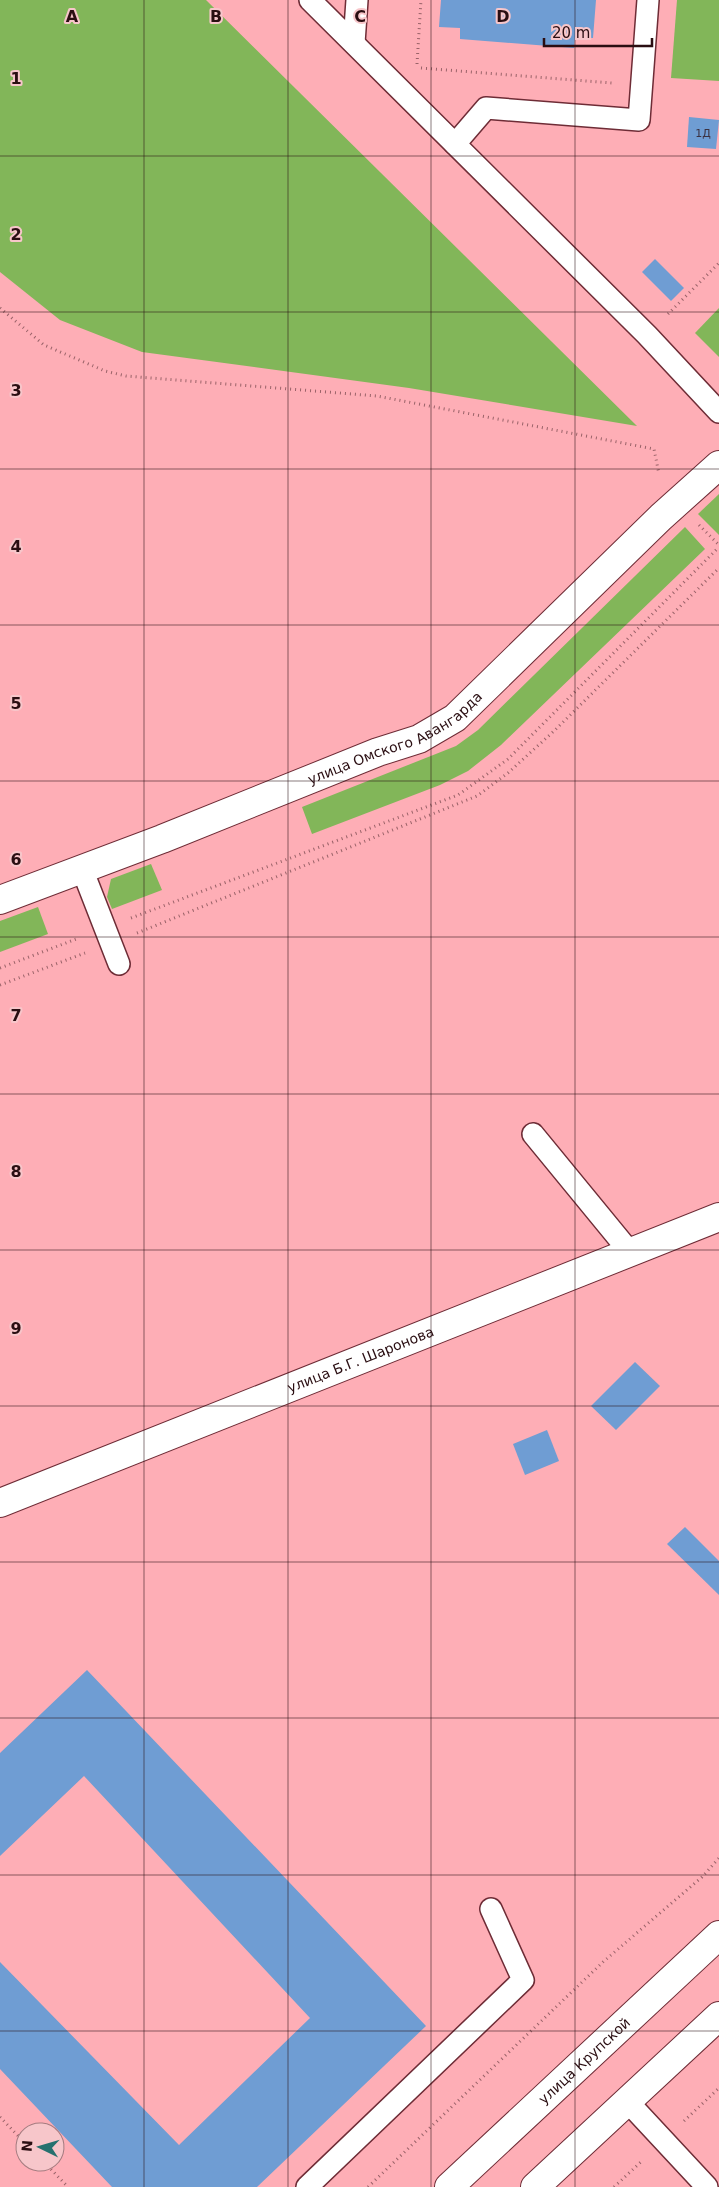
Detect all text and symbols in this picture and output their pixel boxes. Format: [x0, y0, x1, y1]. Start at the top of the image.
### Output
text: A [66, 7, 79, 26]
text: B [210, 7, 222, 26]
text: C [354, 7, 366, 26]
text: D [496, 7, 510, 26]
scale bar [544, 15, 652, 47]
text: 20 m [552, 24, 590, 42]
text: 1 [10, 69, 22, 88]
house number: 1Д [695, 127, 711, 140]
text: 2 [10, 225, 22, 244]
text: 3 [10, 381, 22, 400]
text: 4 [10, 537, 22, 556]
street label: улица Омского Авангарда [305, 688, 485, 788]
text: 5 [10, 694, 22, 713]
text: 6 [10, 850, 22, 869]
text: 7 [10, 1006, 22, 1025]
text: 8 [10, 1162, 22, 1181]
text: 9 [10, 1319, 22, 1338]
street label: улица Б.Г. Шаронова [285, 1323, 436, 1396]
street label: улица Крупской [535, 2014, 633, 2107]
north arrow [15, 2122, 65, 2172]
text: N [19, 2139, 36, 2152]

